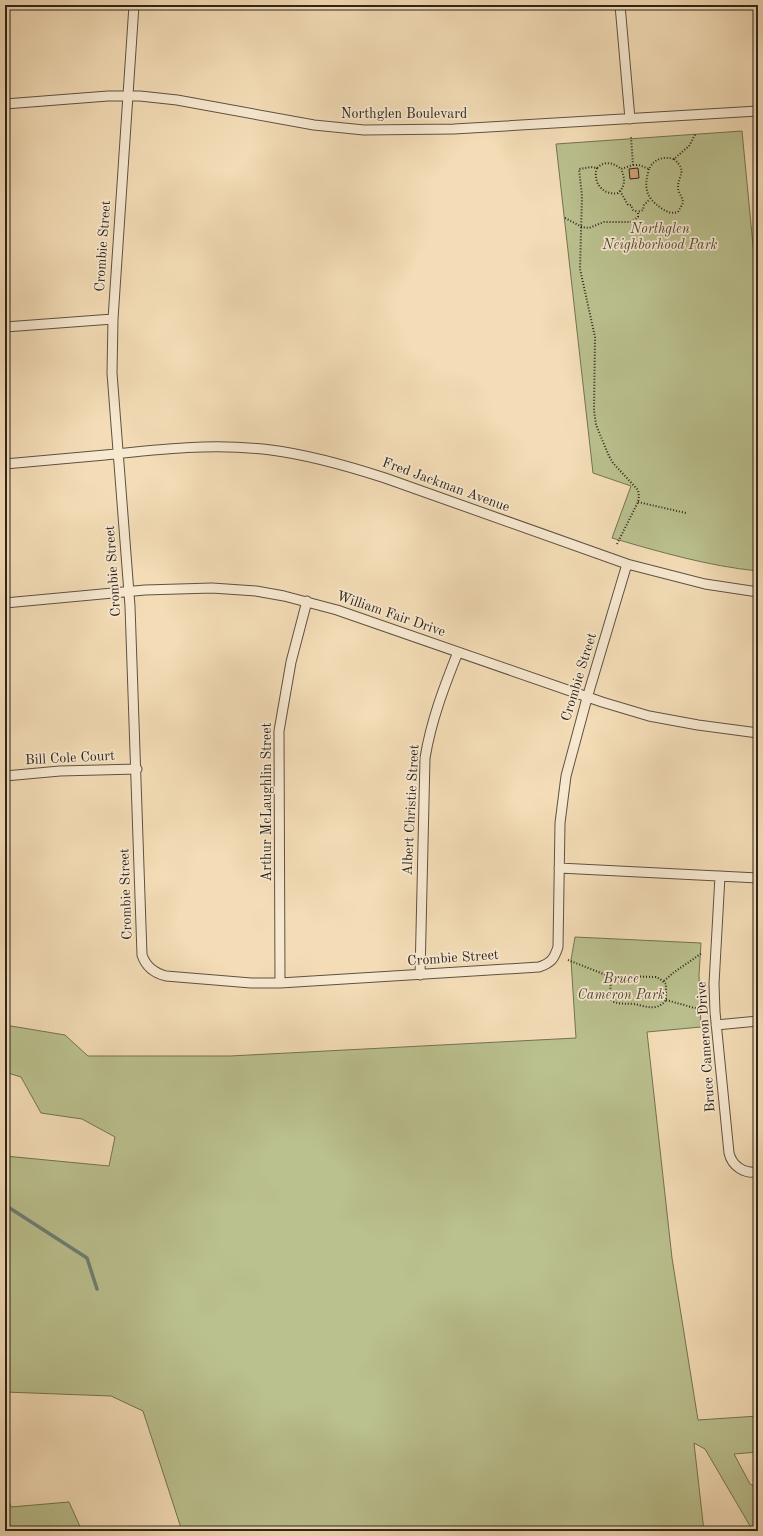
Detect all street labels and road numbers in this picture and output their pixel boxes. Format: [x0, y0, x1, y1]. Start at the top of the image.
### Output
street label: Northglen Boulevard [341, 107, 467, 121]
street label: Crombie Street [93, 200, 113, 292]
street label: Fred Jackman Avenue [380, 455, 512, 515]
street label: Crombie Street [103, 525, 123, 617]
street label: William Fair Drive [335, 589, 447, 639]
street label: Crombie Street [559, 631, 599, 723]
street label: Arthur McLaughlin Street [260, 722, 274, 882]
street label: Albert Christie Street [401, 744, 421, 876]
street label: Bill Cole Court [25, 749, 115, 767]
street label: Crombie Street [117, 848, 135, 940]
street label: Crombie Street [407, 948, 499, 968]
street label: Bruce Cameron Drive [694, 981, 718, 1113]

